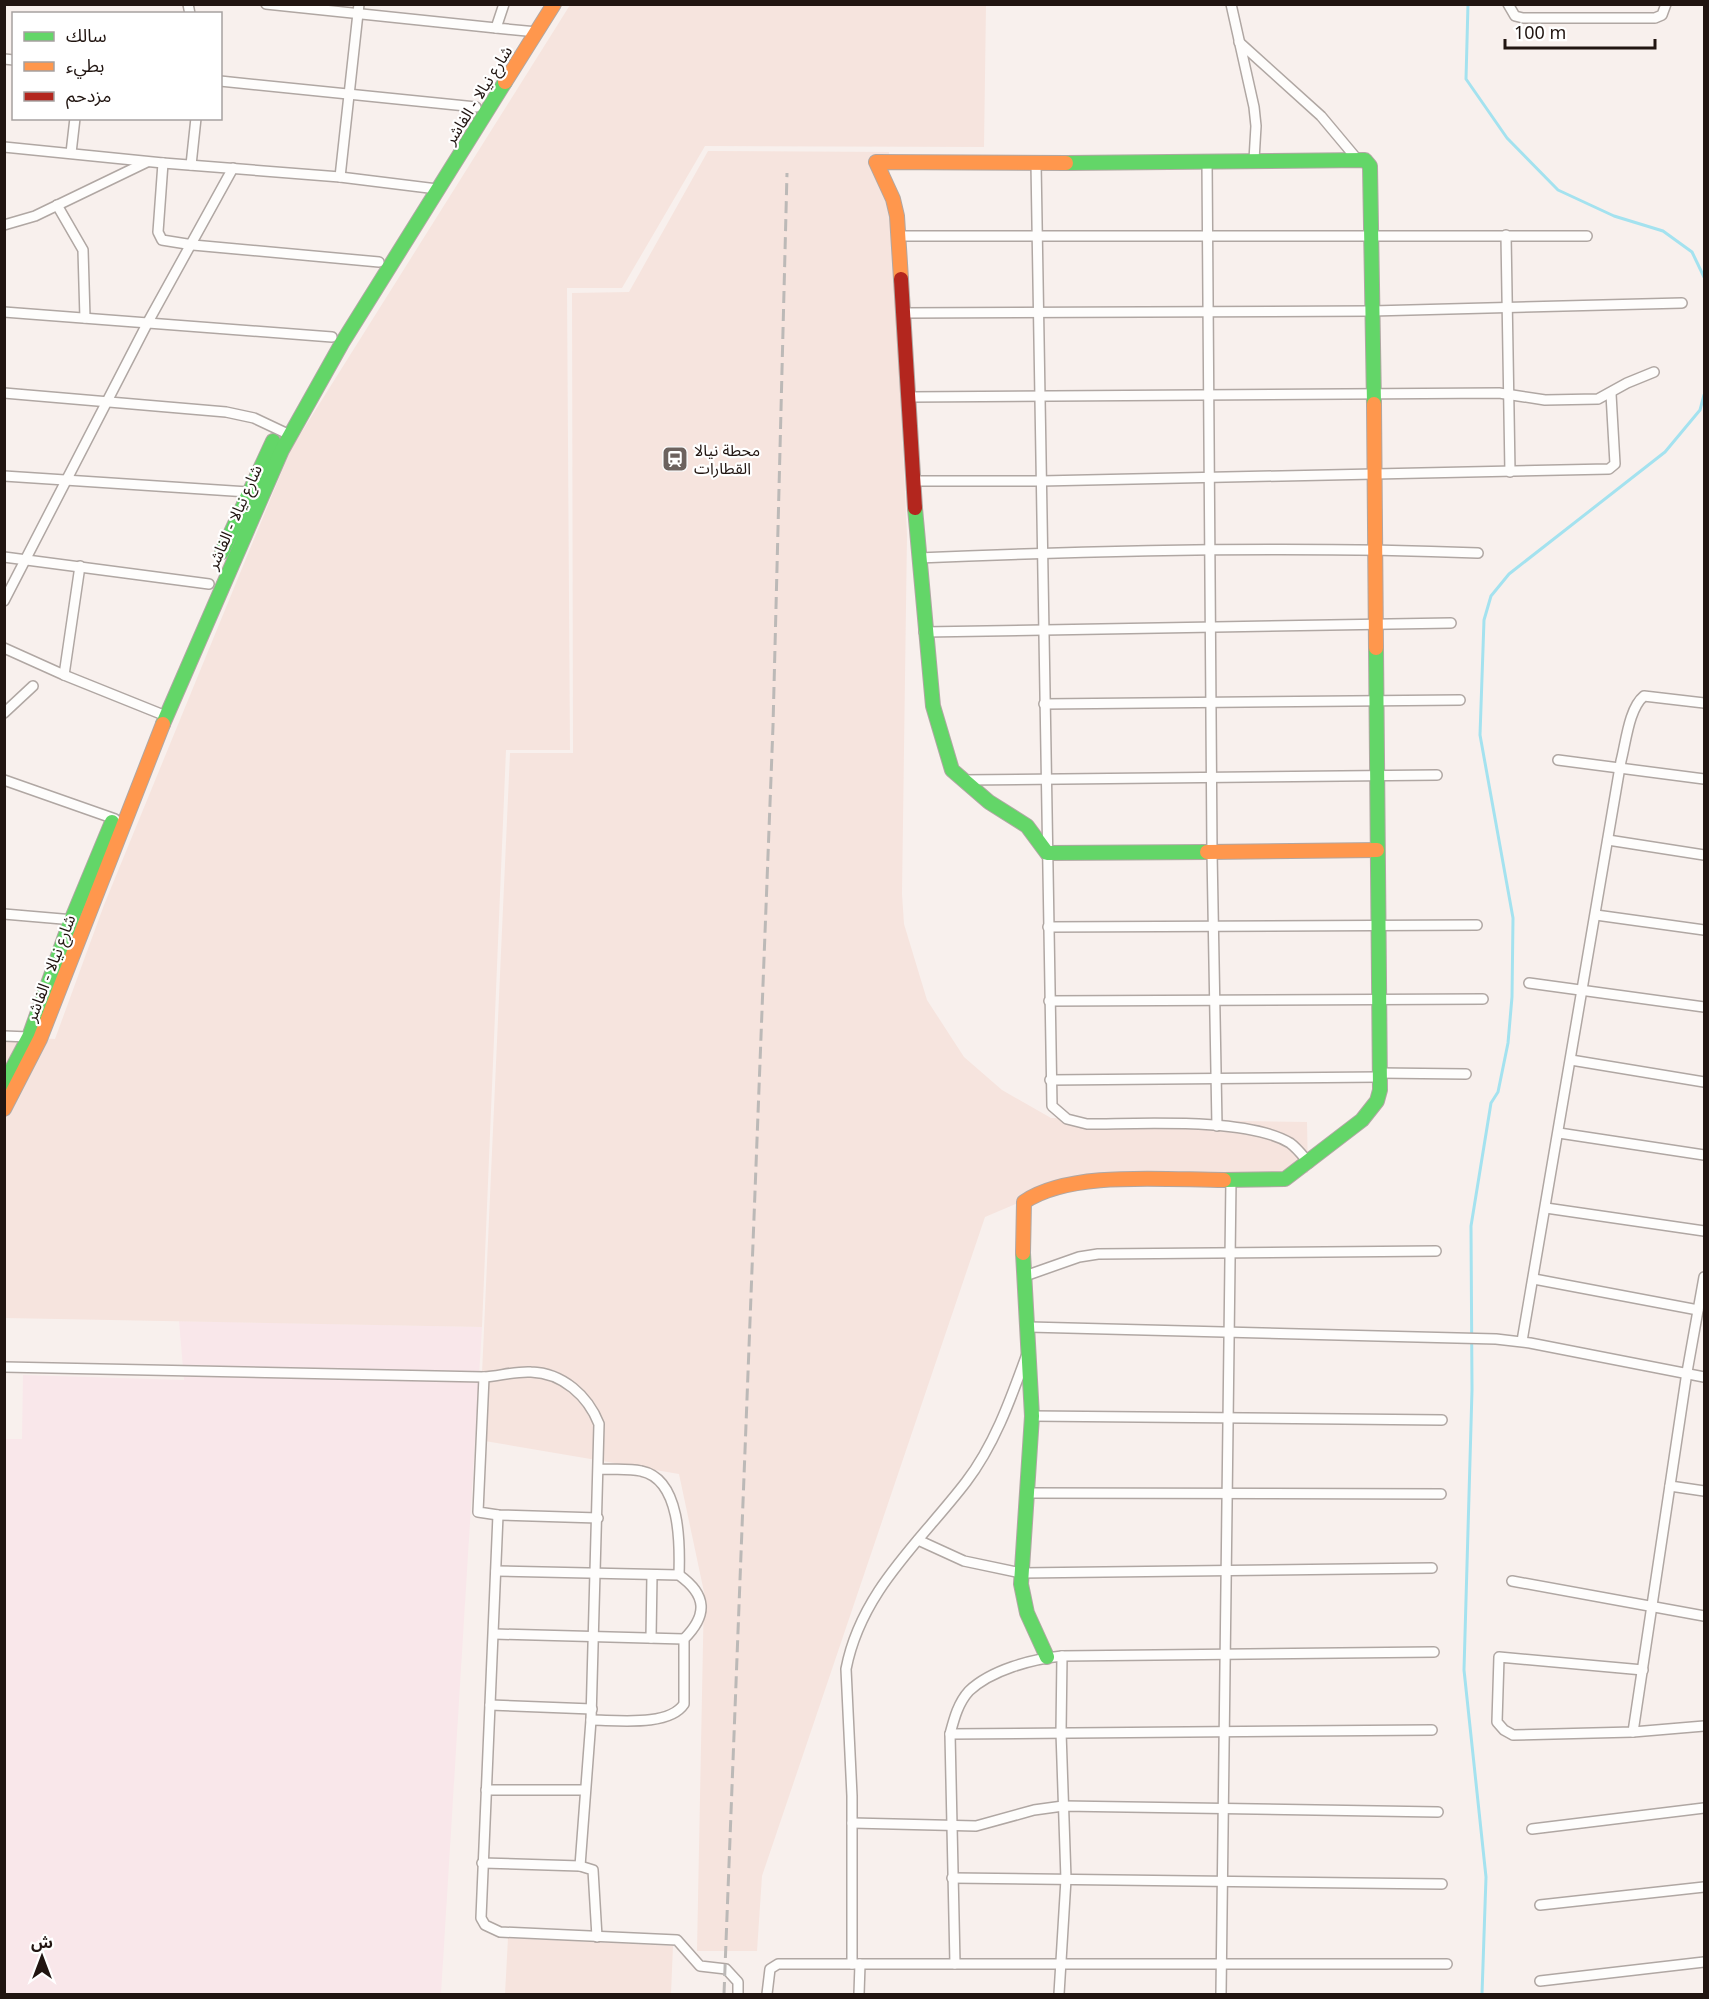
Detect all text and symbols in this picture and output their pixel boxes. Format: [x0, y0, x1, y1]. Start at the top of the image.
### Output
legend [12, 12, 222, 120]
scale bar [1505, 12, 1655, 50]
text: 100 m [1514, 20, 1566, 44]
text: سالك [66, 23, 107, 47]
street label: شارع نيالا - الفاشر [438, 41, 519, 150]
text: بطيء [66, 53, 104, 79]
text: مزدحم [66, 83, 111, 109]
place label: محطة نيالا القطارات [694, 439, 760, 479]
station icon: محطة نيالا القطارات [660, 444, 690, 474]
street label: شارع نيالا - الفاشر [201, 461, 269, 575]
street label: شارع نيالا - الفاشر [19, 912, 82, 1026]
north arrow [12, 1927, 72, 1987]
text: ش [31, 1931, 53, 1953]

